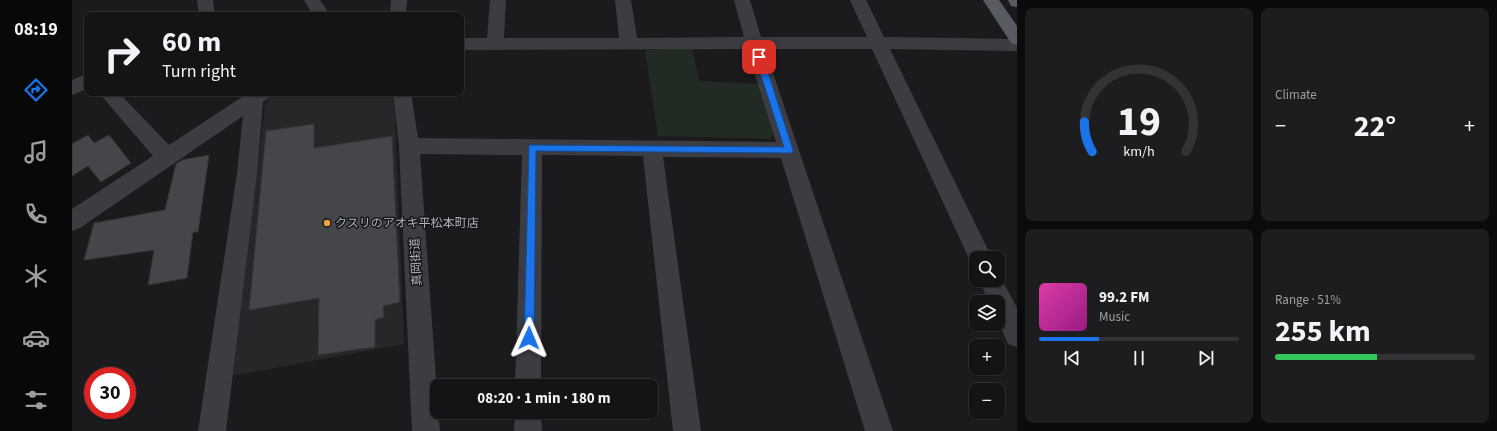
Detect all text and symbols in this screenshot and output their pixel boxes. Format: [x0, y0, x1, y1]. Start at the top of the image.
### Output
text: 08:19 [14, 17, 58, 42]
text: 60 m [162, 22, 221, 62]
icon: right [96, 28, 148, 80]
pin [742, 40, 776, 74]
icon: arrive [748, 46, 770, 68]
text: Turn right [162, 59, 236, 84]
icon: directions [22, 76, 50, 104]
text: Climate [1275, 86, 1317, 104]
text: 19 [1117, 92, 1161, 152]
text: 22° [1354, 105, 1396, 148]
text: − [1275, 110, 1286, 142]
text: + [1464, 110, 1475, 142]
icon: music [22, 138, 50, 166]
text: km/h [1123, 141, 1155, 162]
icon: phone [22, 200, 50, 228]
place label: クスリのアオキ平松本町店 [335, 215, 479, 232]
marker: クスリのアオキ平松本町店 [322, 218, 332, 228]
street label: 真岡街道 [407, 238, 426, 286]
map controls [969, 251, 1005, 419]
button: search [969, 251, 1005, 287]
icon: climate [22, 262, 50, 290]
text: 99.2 FM [1099, 287, 1150, 308]
text: Range · 51% [1275, 291, 1341, 309]
button: layers [969, 295, 1005, 331]
text: Music [1099, 308, 1130, 326]
text: 255 km [1275, 310, 1371, 353]
position arrow [508, 317, 550, 359]
icon: car [22, 324, 50, 352]
button: + [969, 339, 1005, 375]
icon: previous [1061, 347, 1083, 369]
icon: pause [1128, 347, 1150, 369]
icon: next [1195, 347, 1217, 369]
speed limit sign: 30 [84, 367, 136, 419]
button: − [969, 383, 1005, 419]
icon: filters [22, 386, 50, 414]
text: 08:20 · 1 min · 180 m [477, 388, 611, 409]

